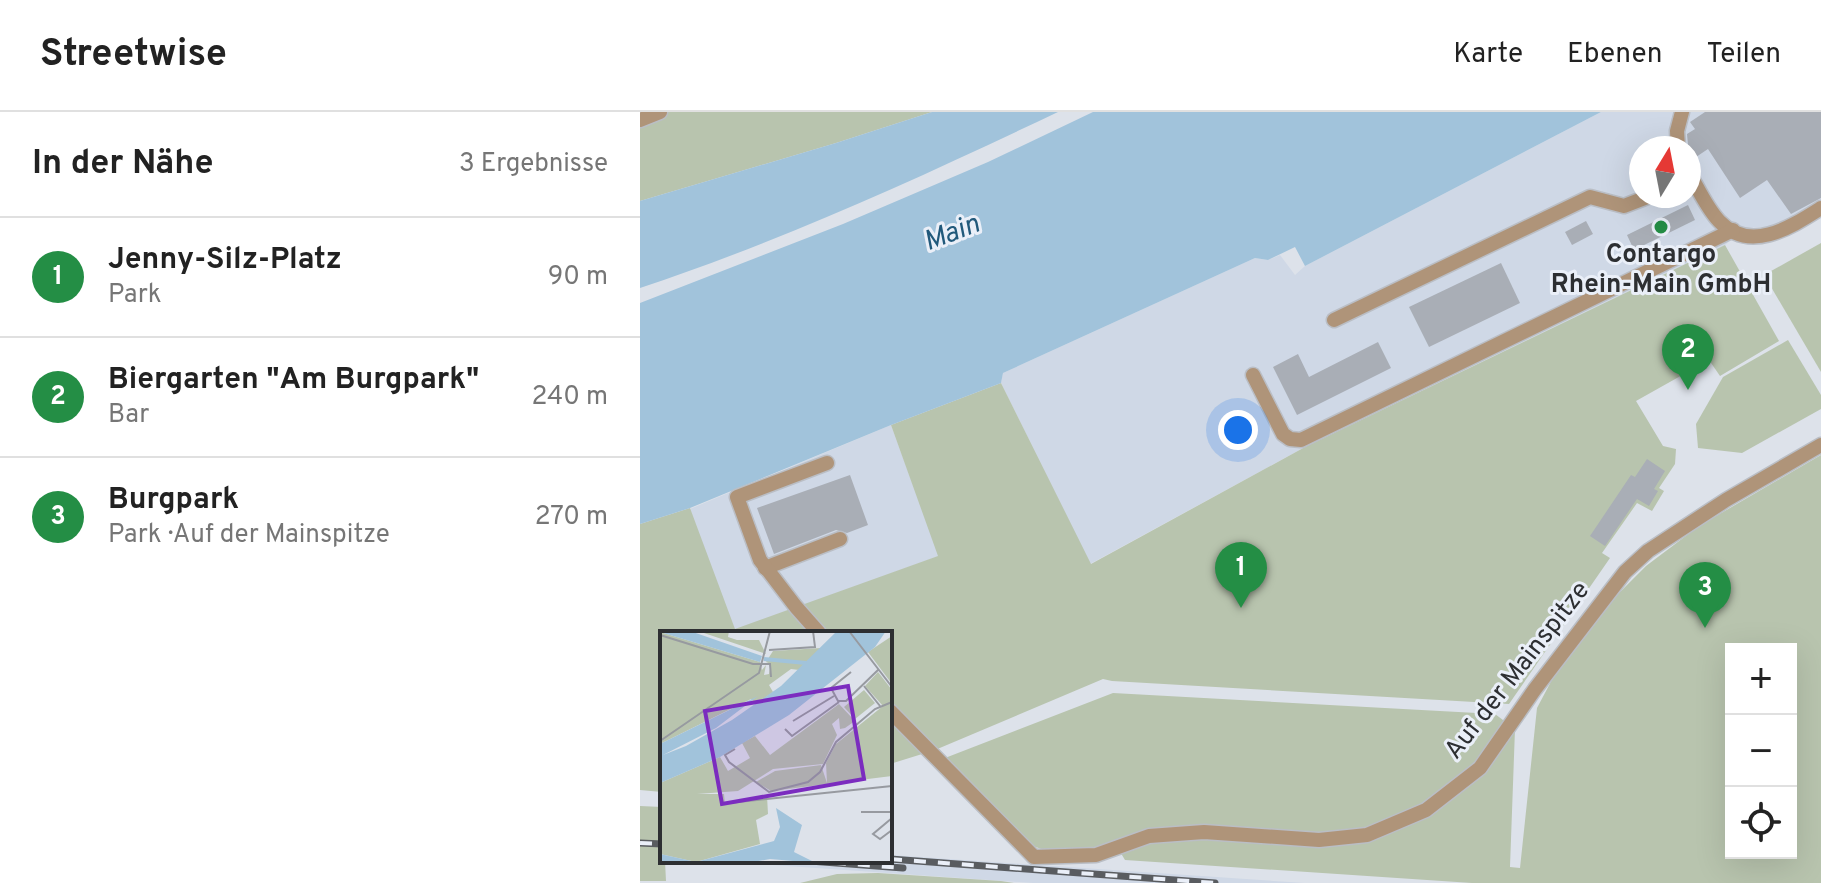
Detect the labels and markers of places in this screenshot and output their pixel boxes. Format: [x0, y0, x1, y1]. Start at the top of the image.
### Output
marker: Contargo Rhein-Main GmbH [1652, 218, 1670, 236]
place label: Contargo Rhein-Main GmbH [1551, 239, 1771, 302]
pin: 2 [1662, 324, 1714, 390]
pin: 1 [1215, 542, 1267, 608]
pin: 3 [1679, 562, 1731, 628]

